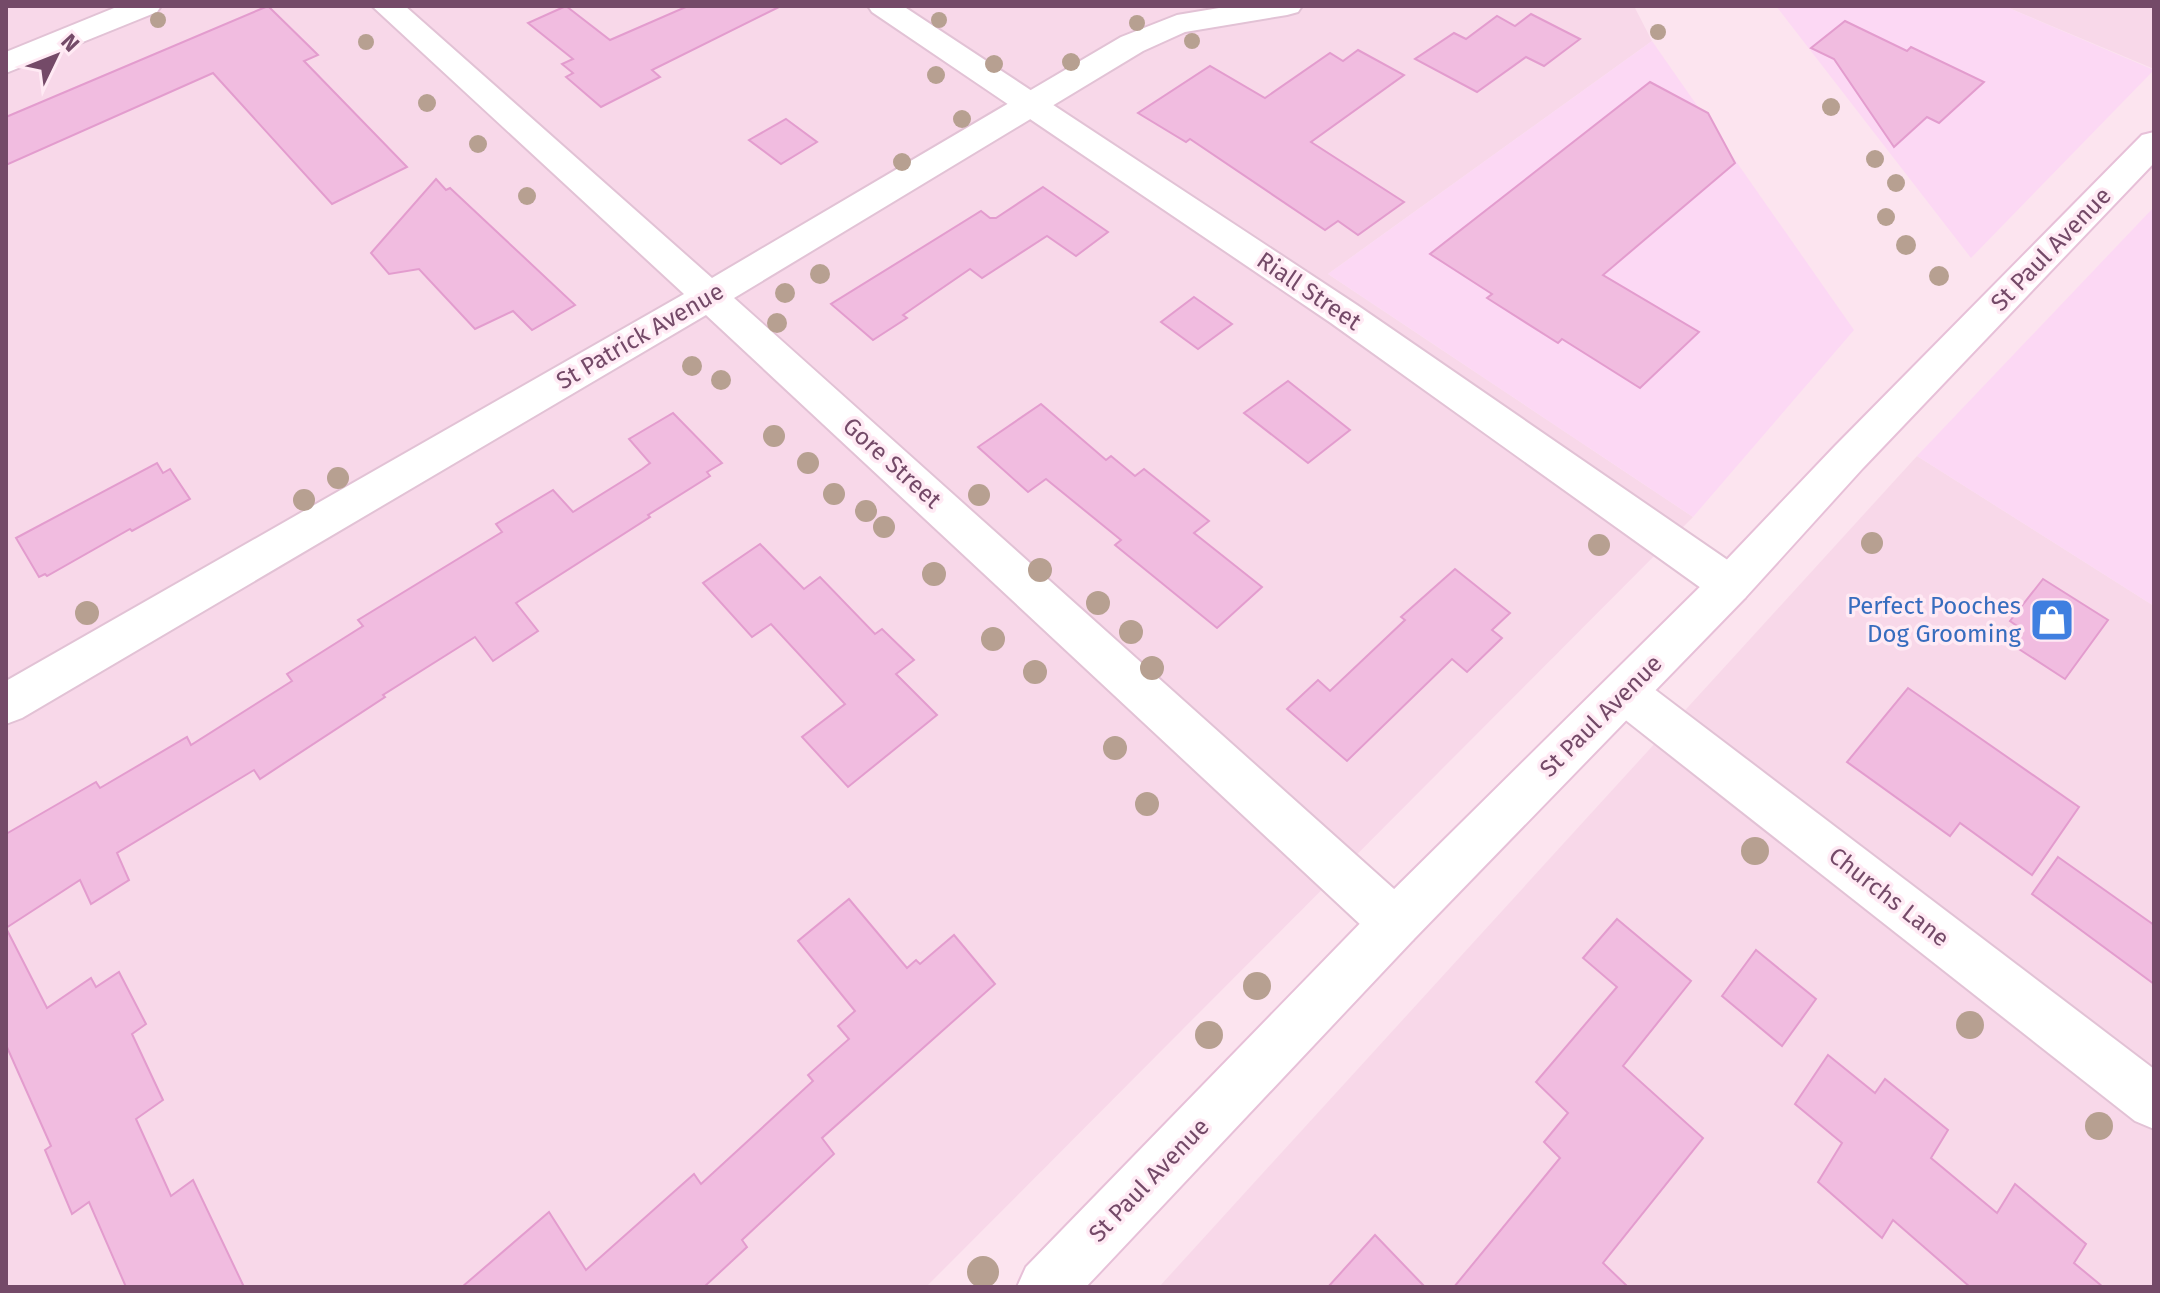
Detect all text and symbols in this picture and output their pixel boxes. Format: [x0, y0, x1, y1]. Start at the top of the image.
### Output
north arrow [16, 16, 96, 96]
text: N [55, 28, 85, 57]
street label: St Paul Avenue [1985, 181, 2117, 317]
street label: Riall Street [1252, 246, 1367, 336]
street label: St Patrick Avenue [551, 277, 729, 395]
street label: Gore Street [837, 412, 947, 515]
place label: Perfect Pooches Dog Grooming [1847, 592, 2022, 648]
shop icon: Perfect Pooches Dog Grooming [2028, 596, 2076, 644]
street label: St Paul Avenue [1534, 649, 1668, 783]
street label: Churchs Lane [1823, 841, 1955, 953]
street label: St Paul Avenue [1083, 1112, 1215, 1248]

